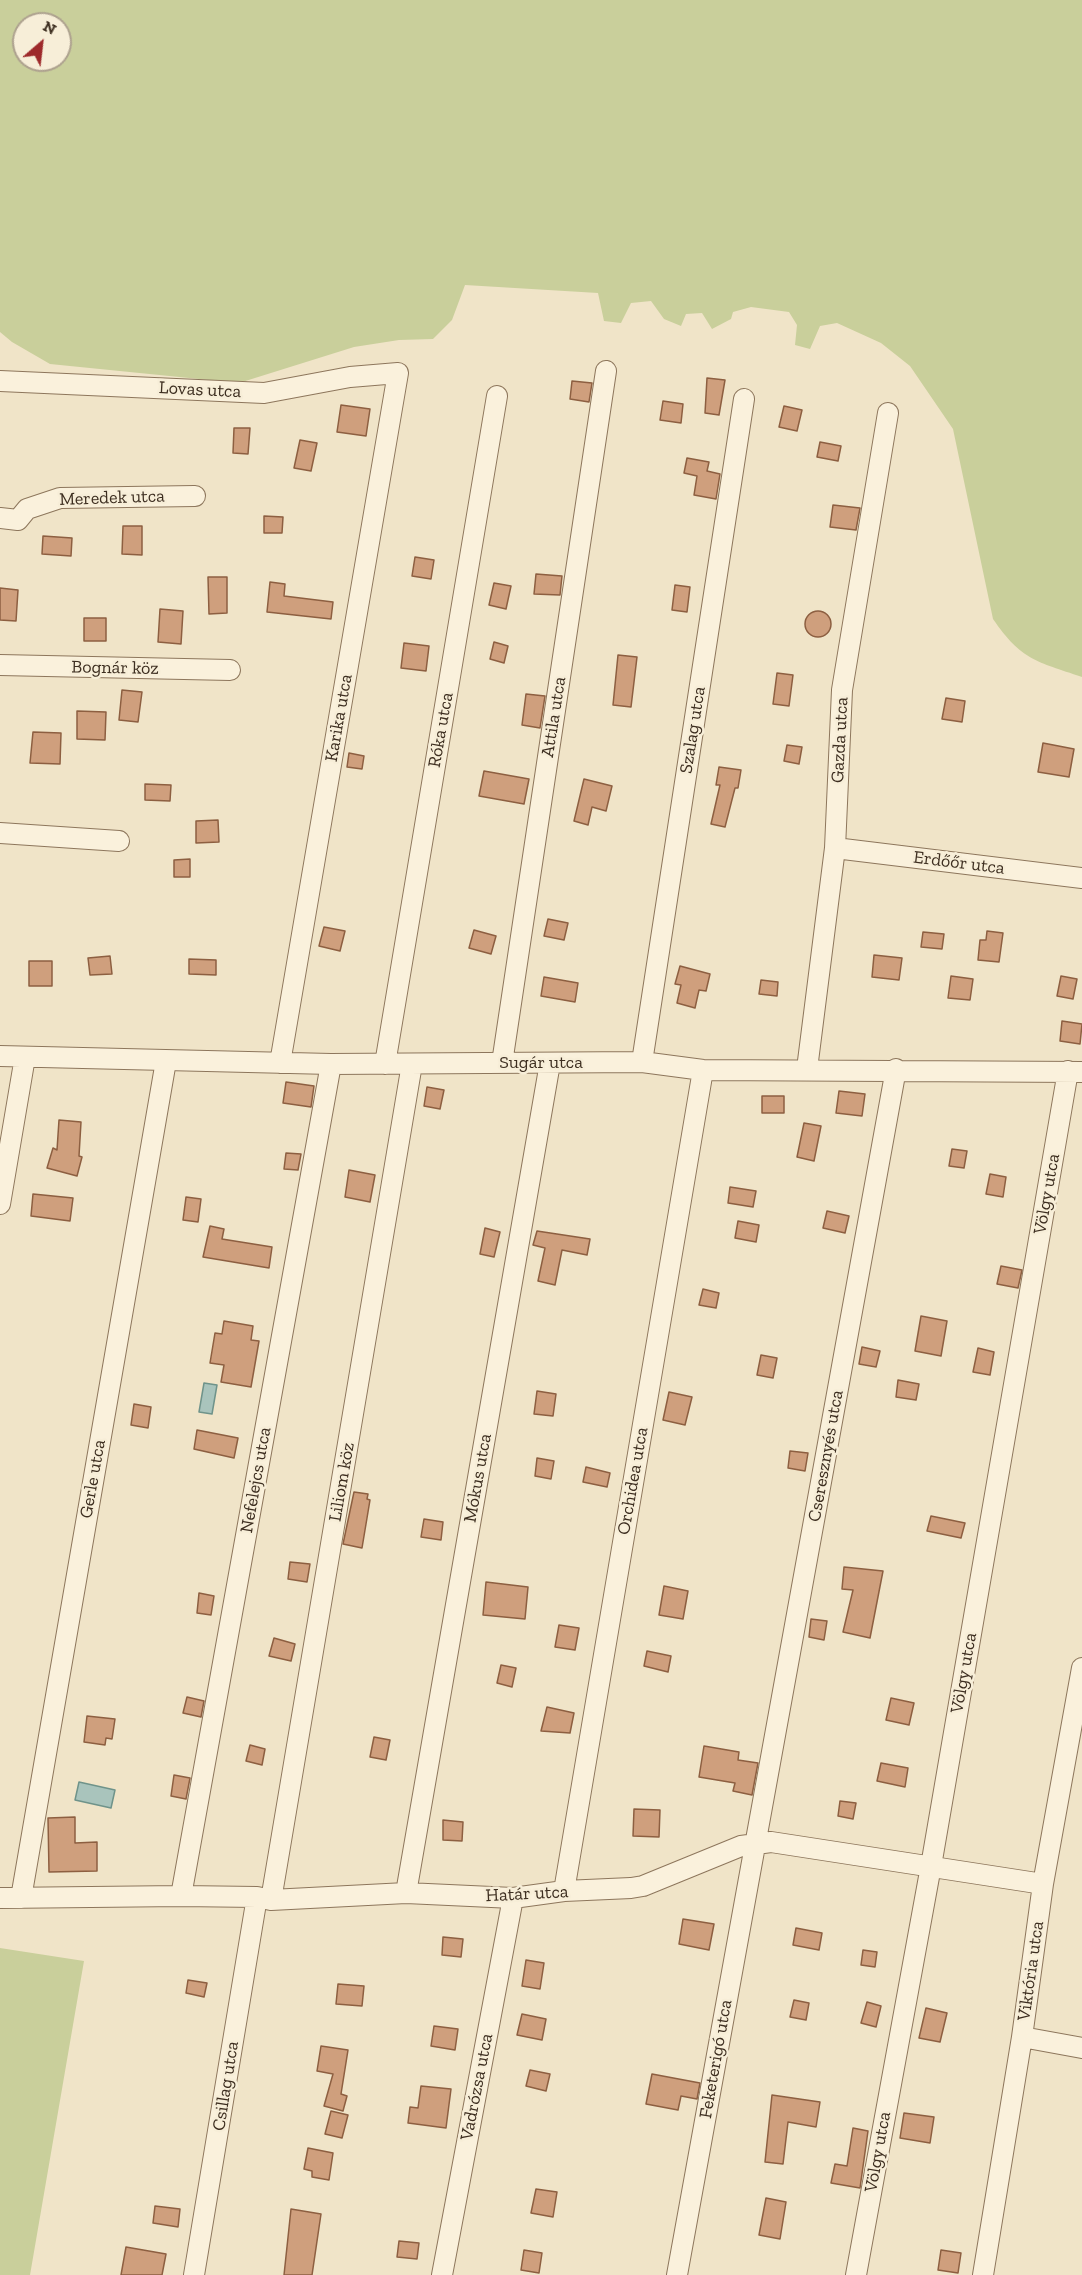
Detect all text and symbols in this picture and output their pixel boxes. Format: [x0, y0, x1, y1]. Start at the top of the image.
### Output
north arrow [12, 12, 72, 72]
text: N [40, 16, 60, 39]
street label: Lovas utca [158, 377, 242, 403]
street label: Meredek utca [59, 485, 165, 511]
street label: Bognár köz [71, 656, 159, 680]
street label: Karika utca [321, 672, 357, 764]
street label: Attila utca [537, 675, 571, 759]
street label: Szalag utca [675, 685, 711, 775]
street label: Róka utca [424, 691, 458, 769]
street label: Gazda utca [827, 697, 853, 783]
street label: Erdőőr utca [912, 847, 1006, 879]
street label: Sugár utca [499, 1052, 583, 1074]
street label: Völgy utca [1029, 1152, 1065, 1236]
street label: Cseresznyés utca [804, 1388, 848, 1524]
street label: Nefelejcs utca [236, 1425, 276, 1535]
street label: Orchidea utca [613, 1425, 653, 1537]
street label: Mókus utca [460, 1432, 496, 1524]
street label: Gerle utca [75, 1438, 111, 1520]
street label: Liliom köz [324, 1441, 360, 1523]
street label: Völgy utca [946, 1631, 982, 1715]
street label: Határ utca [485, 1881, 569, 1907]
street label: Viktória utca [1013, 1920, 1049, 2022]
street label: Feketerigó utca [695, 1998, 737, 2120]
street label: Vadrózsa utca [456, 2032, 498, 2142]
street label: Csillag utca [208, 2040, 244, 2132]
street label: Völgy utca [860, 2110, 896, 2194]

